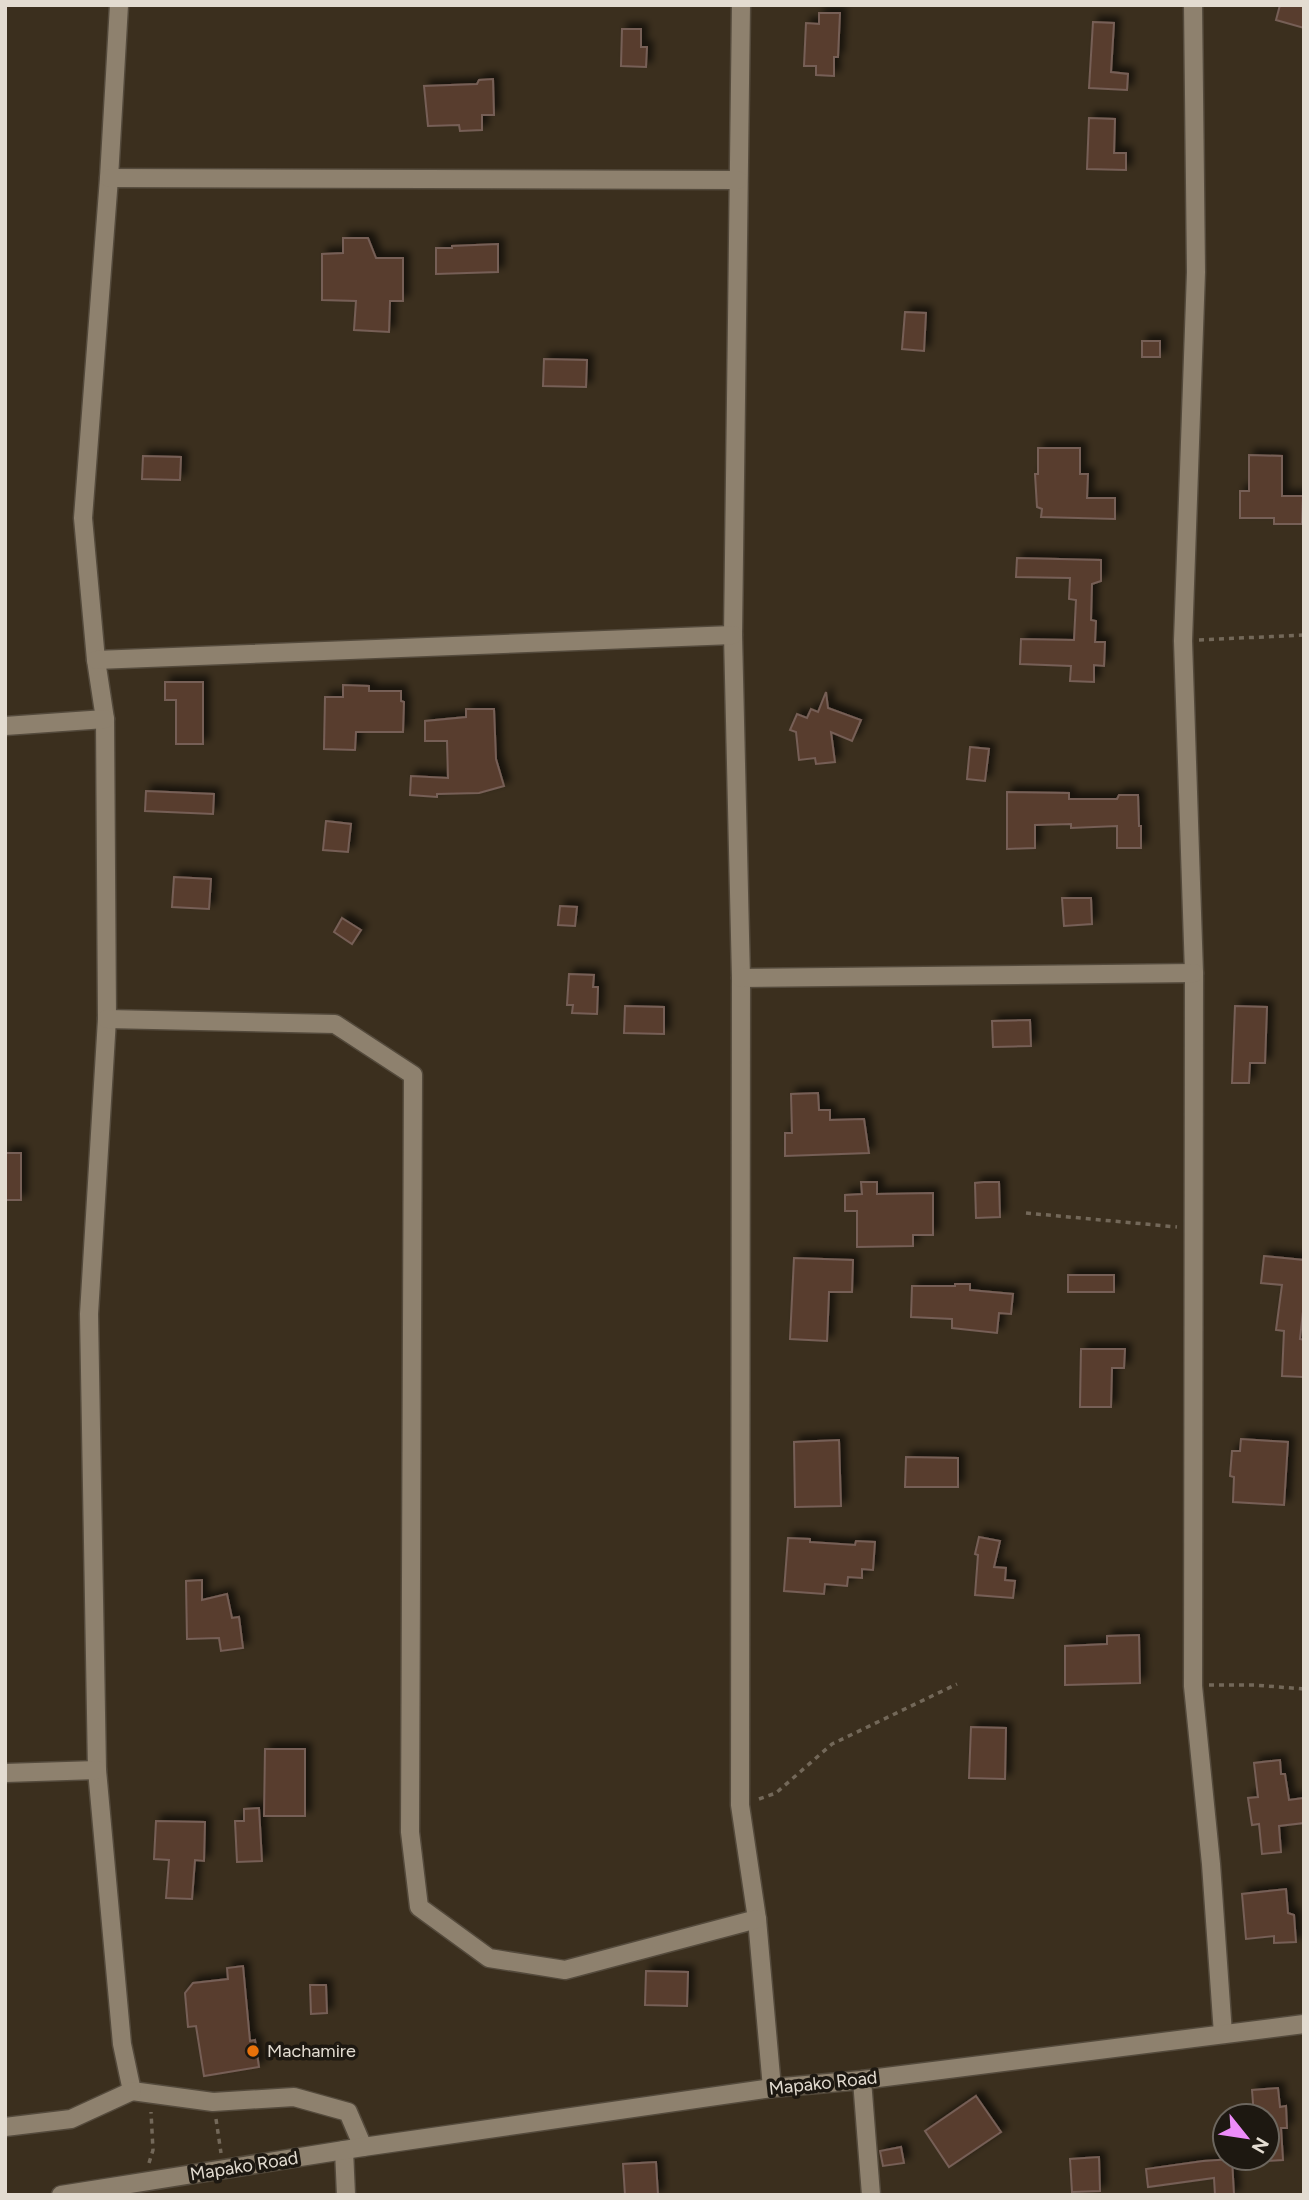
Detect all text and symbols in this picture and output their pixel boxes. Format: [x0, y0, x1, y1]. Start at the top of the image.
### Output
place label: Machamire [267, 2040, 356, 2062]
marker: Machamire [245, 2043, 261, 2059]
street label: Mapako Road [768, 2066, 878, 2100]
north arrow [1211, 2102, 1281, 2172]
text: N [1247, 2133, 1274, 2157]
street label: Mapako Road [188, 2147, 300, 2185]

